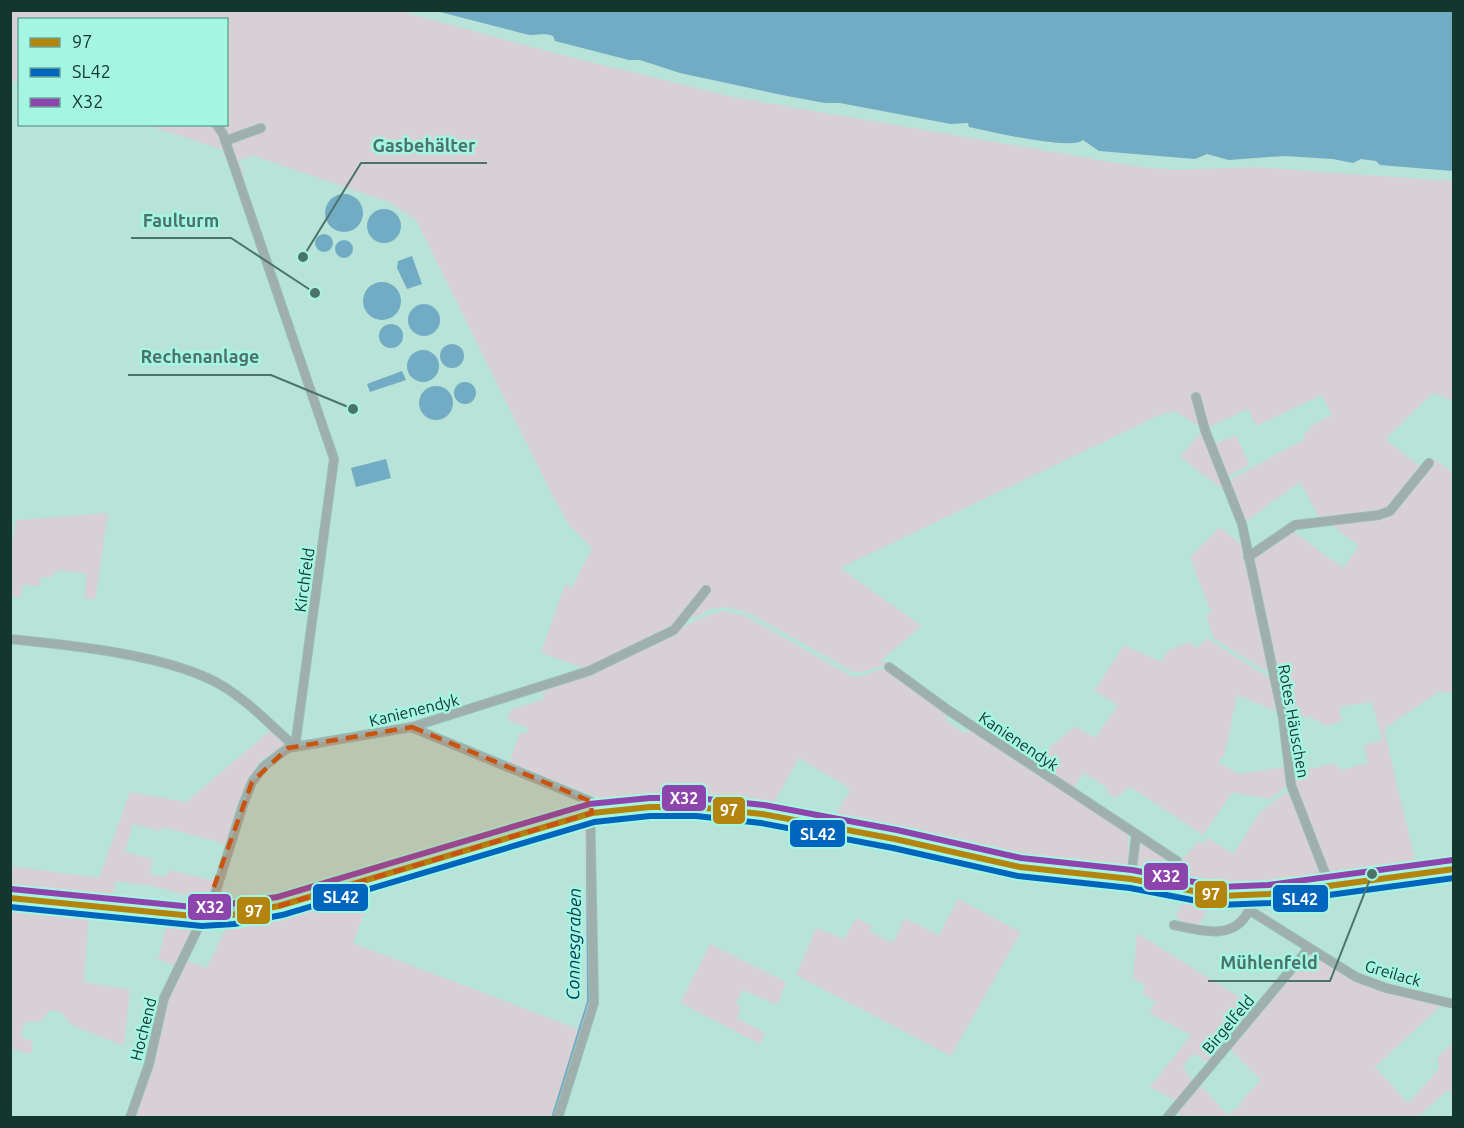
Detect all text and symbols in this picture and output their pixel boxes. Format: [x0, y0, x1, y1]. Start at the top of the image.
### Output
legend [18, 18, 228, 126]
text: 97 [72, 31, 92, 51]
text: SL42 [72, 61, 111, 81]
text: X32 [72, 91, 103, 111]
callout: Gasbehälter [361, 127, 487, 163]
text: Gasbehälter [373, 135, 476, 155]
callout: Faulturm [131, 202, 231, 238]
text: Faulturm [143, 210, 219, 230]
callout: Rechenanlage [128, 339, 271, 375]
text: Rechenanlage [141, 346, 259, 366]
street label: Kirchfeld [291, 547, 317, 613]
street label: Rotes Häuschen [1275, 663, 1313, 779]
street label: Kanienendyk [367, 690, 461, 730]
street label: Kanienendyk [976, 708, 1062, 774]
line badge: X32 [661, 784, 707, 812]
text: X32 [670, 789, 698, 807]
line badge: 97 [712, 796, 746, 825]
text: 97 [720, 801, 738, 819]
line badge: SL42 [789, 819, 846, 848]
text: SL42 [800, 825, 836, 843]
line badge: X32 [1143, 862, 1189, 891]
text: X32 [1152, 867, 1180, 885]
line badge: 97 [1194, 880, 1228, 909]
line badge: SL42 [312, 883, 369, 912]
line badge: SL42 [1272, 884, 1329, 913]
text: 97 [1202, 885, 1220, 903]
text: SL42 [323, 888, 359, 906]
water label: Connesgraben [562, 888, 584, 1000]
text: SL42 [1282, 890, 1318, 908]
line badge: X32 [187, 893, 232, 921]
line badge: 97 [236, 896, 271, 925]
text: X32 [196, 898, 224, 916]
text: 97 [245, 902, 263, 920]
callout: Mühlenfeld [1208, 945, 1330, 981]
text: Mühlenfeld [1220, 952, 1318, 972]
street label: Greilack [1363, 956, 1423, 990]
street label: Birgelfeld [1198, 991, 1258, 1057]
street label: Hochend [126, 996, 160, 1062]

